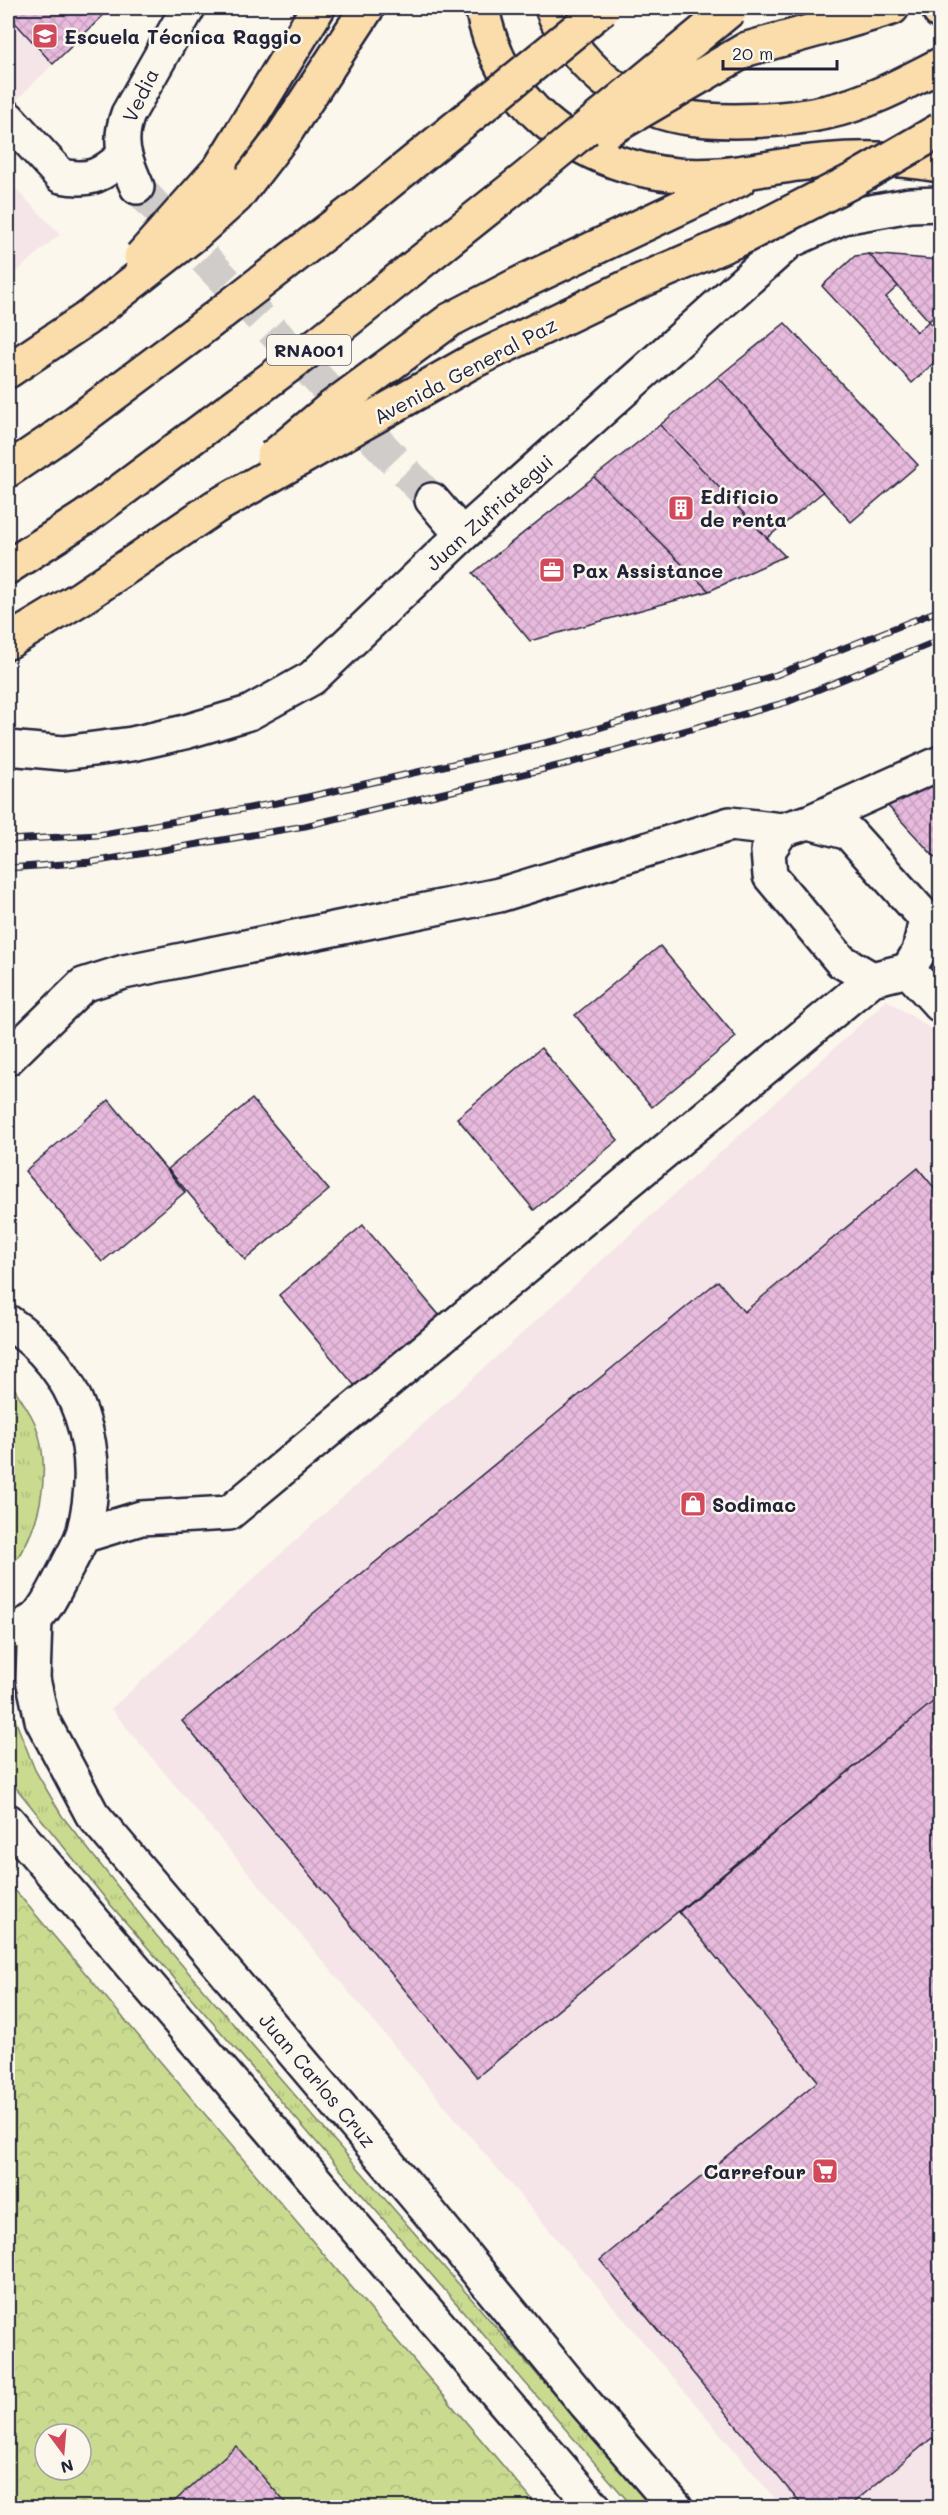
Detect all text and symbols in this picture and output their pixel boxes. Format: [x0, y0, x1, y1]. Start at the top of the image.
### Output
school or university icon: Escuela Técnica Raggio [30, 21, 60, 51]
place label: Escuela Técnica Raggio [64, 23, 301, 49]
scale bar [723, 33, 837, 71]
text: 20 m [732, 41, 773, 65]
street label: Vedia [116, 64, 164, 126]
street label: Avenida General Paz [369, 311, 561, 429]
road number: RNA001 [267, 335, 351, 365]
street label: Juan Zufriategui [420, 448, 558, 576]
place label: Edificio de renta [700, 483, 787, 532]
building icon: Edificio de renta [666, 493, 696, 523]
office icon: Pax Assistance [537, 555, 567, 585]
place label: Pax Assistance [572, 557, 723, 583]
shop icon: Sodimac [678, 1489, 708, 1519]
place label: Sodimac [712, 1491, 796, 1517]
street label: Juan Carlos Cruz [254, 2007, 382, 2153]
supermarket icon: Carrefour [810, 2156, 840, 2186]
place label: Carrefour [704, 2158, 806, 2184]
north arrow [33, 2422, 93, 2482]
text: N [59, 2455, 76, 2479]

